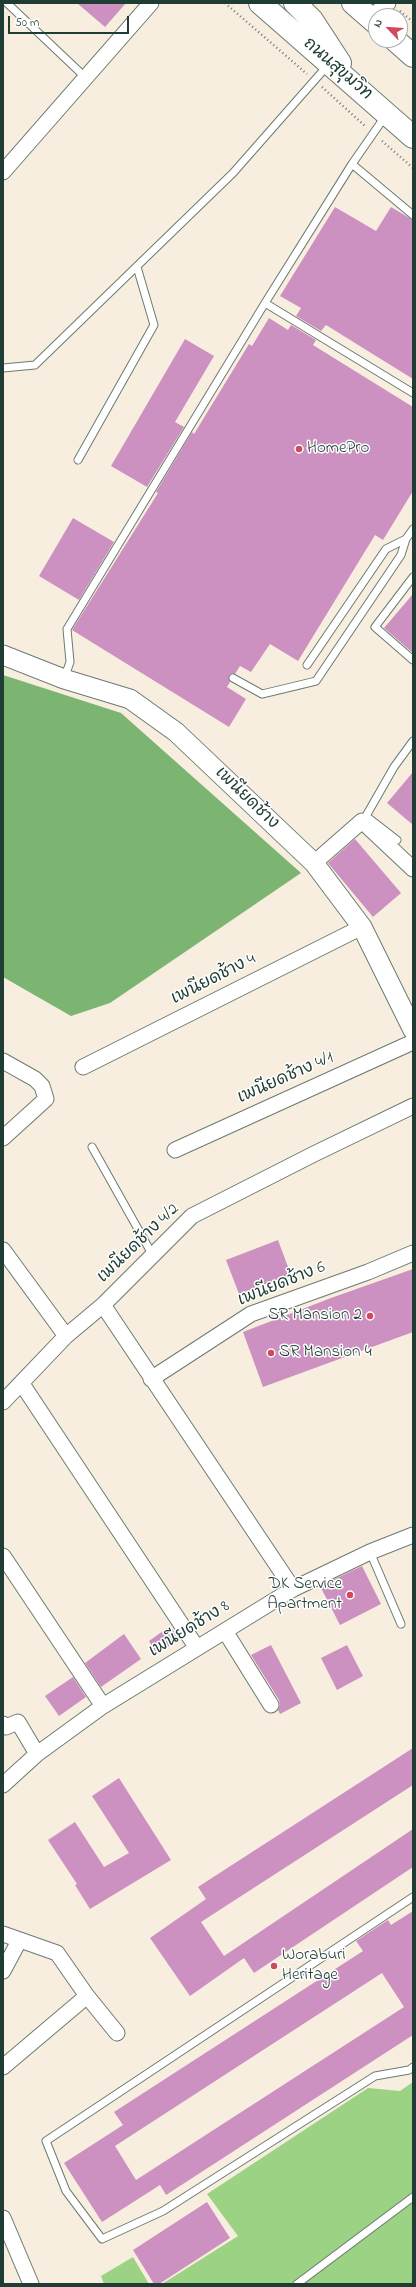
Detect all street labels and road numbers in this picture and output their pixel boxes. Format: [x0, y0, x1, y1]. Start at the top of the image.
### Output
street label: ถนนสุขุมวิท [298, 34, 376, 106]
street label: เพนียดช้าง [210, 764, 282, 834]
street label: เพนียดช้าง 4 [168, 950, 260, 1010]
street label: เพนียดช้าง 4/1 [235, 1049, 337, 1109]
street label: เพนียดช้าง 4/2 [94, 1200, 184, 1288]
street label: เพนียดช้าง 6 [235, 1258, 329, 1312]
street label: เพนียดช้าง 8 [146, 1597, 234, 1663]

